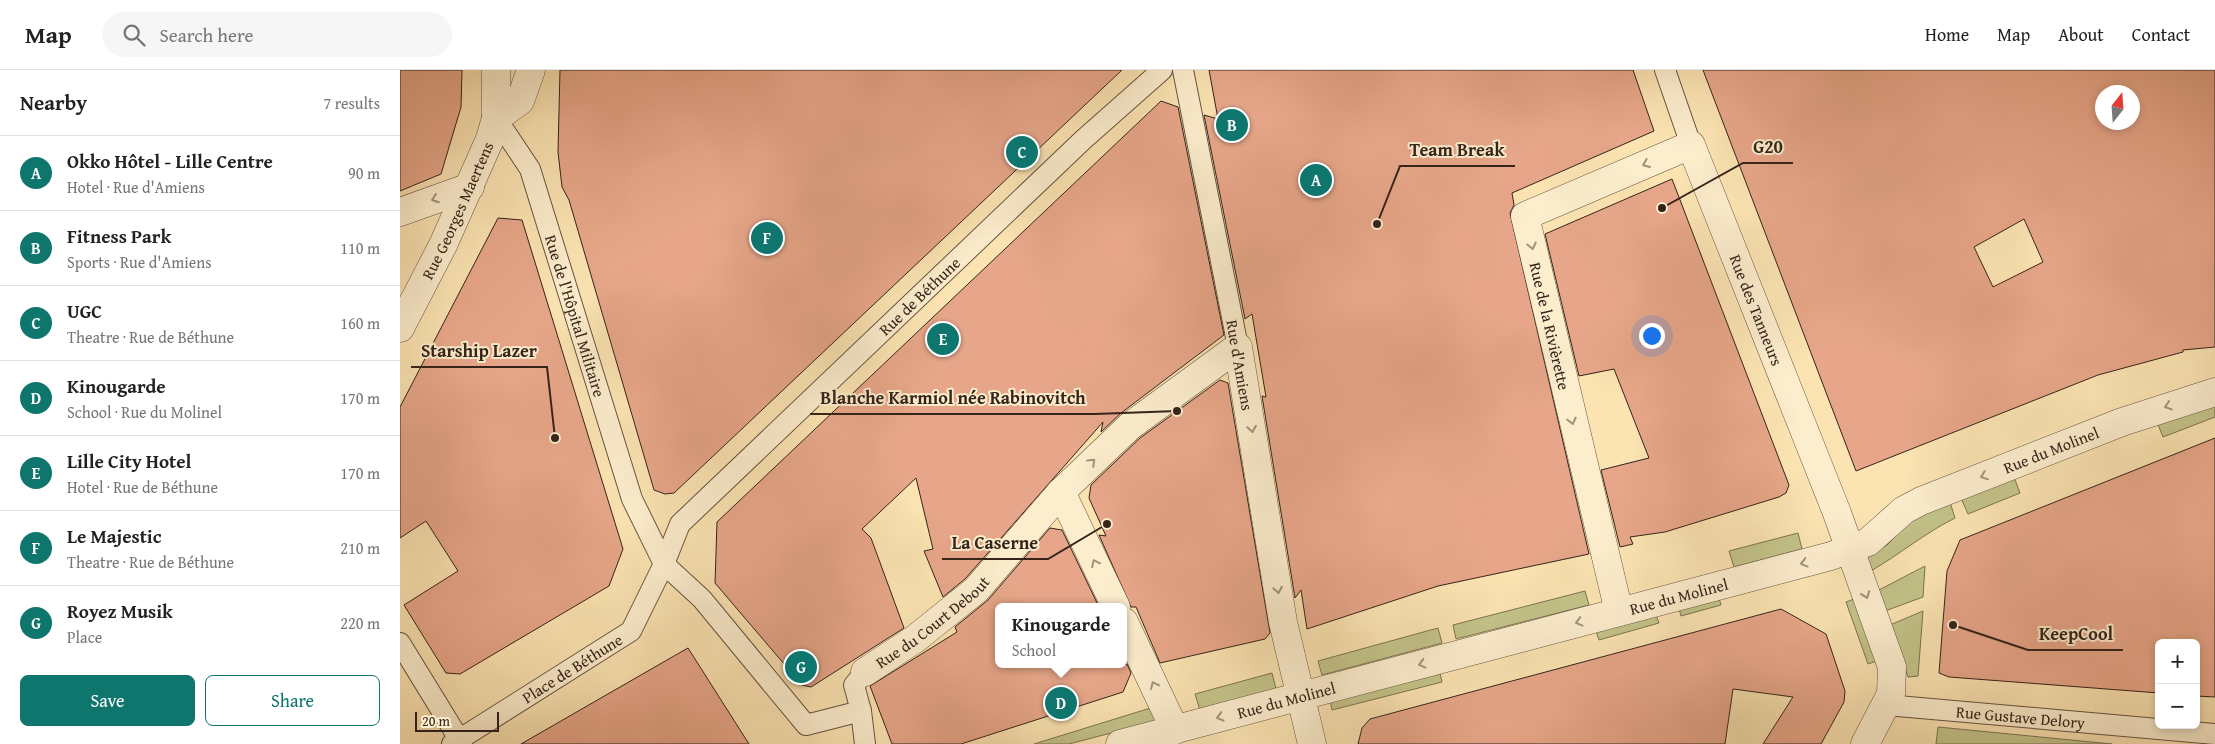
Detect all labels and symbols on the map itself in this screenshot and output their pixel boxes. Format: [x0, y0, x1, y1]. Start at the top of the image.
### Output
north arrow [2095, 85, 2140, 130]
pin: B [1216, 106, 1248, 144]
callout: G20 [1743, 130, 1793, 163]
pin: C [1006, 133, 1038, 171]
callout: Team Break [1400, 133, 1515, 166]
text: G20 [1753, 133, 1783, 160]
text: Team Break [1410, 136, 1505, 163]
street label: Rue Georges Maertens [415, 138, 499, 283]
one-way arrow [1642, 158, 1651, 168]
pin: A [1300, 161, 1332, 199]
one-way arrow [431, 193, 440, 203]
pin: F [751, 219, 783, 257]
street label: Rue de l'Hôpital Militaire [539, 232, 612, 400]
one-way arrow [1526, 241, 1537, 250]
street label: Rue de Béthune [873, 251, 966, 341]
street label: Rue des Tanneurs [1724, 251, 1789, 369]
street label: Rue de la Rivièrette [1524, 260, 1576, 392]
street label: Rue d'Amiens [1220, 318, 1260, 412]
pin: E [927, 320, 959, 358]
your location [1639, 323, 1665, 349]
callout: Starship Lazer [411, 334, 547, 367]
text: Starship Lazer [421, 337, 538, 364]
callout: Blanche Karmiol née Rabinovitch [810, 381, 1095, 414]
text: Blanche Karmiol née Rabinovitch [820, 384, 1086, 411]
one-way arrow [2165, 400, 2173, 410]
one-way arrow [1567, 417, 1577, 426]
street label: Rue du Molinel [2000, 420, 2103, 480]
one-way arrow [1246, 425, 1256, 434]
one-way arrow [1086, 459, 1095, 468]
one-way arrow [1980, 470, 1989, 481]
callout: La Caserne [942, 526, 1048, 559]
text: La Caserne [952, 529, 1038, 556]
one-way arrow [1799, 557, 1808, 568]
one-way arrow [1091, 559, 1101, 568]
street label: Rue du Court Debout [871, 570, 995, 674]
street label: Rue du Molinel [1627, 572, 1731, 621]
one-way arrow [1272, 585, 1282, 594]
one-way arrow [1860, 590, 1870, 599]
one-way arrow [1575, 617, 1583, 627]
callout: KeepCool [2028, 617, 2123, 650]
text: KeepCool [2039, 620, 2114, 647]
street label: Place de Béthune [517, 627, 627, 709]
pin: G [785, 648, 817, 686]
one-way arrow [1417, 658, 1426, 669]
street label: Rue du Molinel [1234, 675, 1339, 725]
one-way arrow [1150, 681, 1160, 690]
pin: D [1045, 684, 1077, 722]
street label: Rue Gustave Delory [1955, 699, 2086, 734]
scale bar [415, 709, 499, 732]
one-way arrow [1215, 711, 1224, 722]

